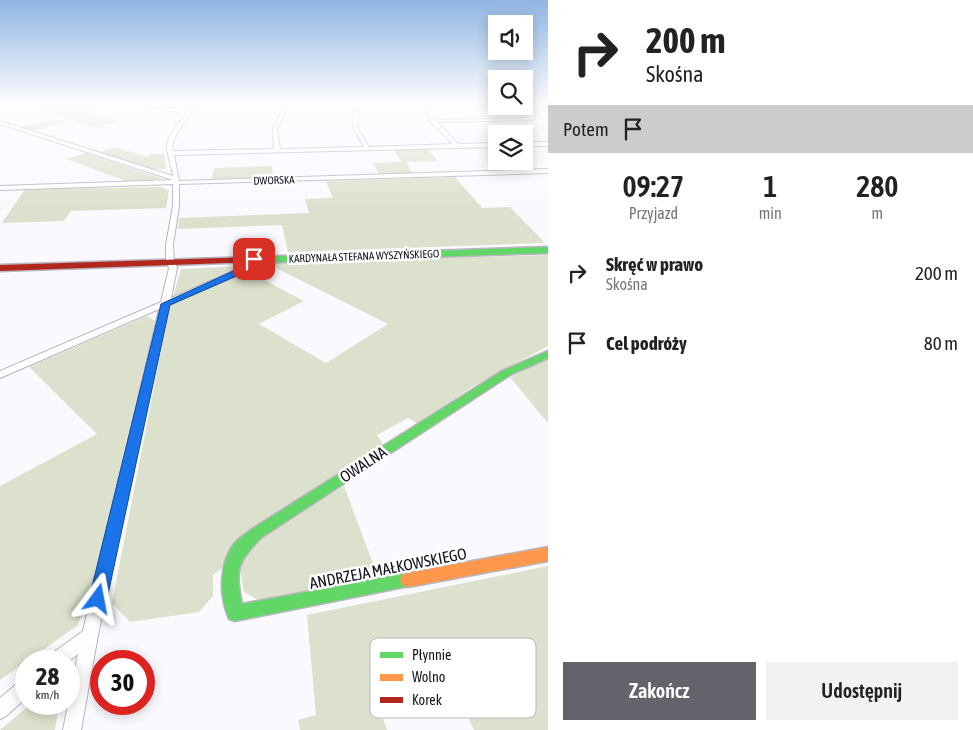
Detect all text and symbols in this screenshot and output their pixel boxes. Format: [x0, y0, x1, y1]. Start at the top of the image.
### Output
map controls [488, 15, 533, 170]
button: sound [488, 15, 533, 60]
icon: right [563, 20, 628, 85]
text: 200 m [646, 20, 725, 60]
text: Skośna [646, 61, 704, 87]
button: search [488, 70, 533, 115]
icon: arrive [619, 115, 647, 143]
text: Potem [563, 118, 609, 140]
button: layers [488, 125, 533, 170]
text: 09:27 [622, 169, 684, 203]
text: 1 [763, 169, 777, 203]
text: 280 [856, 169, 898, 203]
street label: DWORSKA [253, 173, 295, 187]
text: Przyjazd [629, 204, 678, 222]
text: min [759, 204, 782, 222]
text: m [872, 204, 883, 222]
pin [233, 238, 275, 280]
icon: arrive [240, 245, 268, 273]
street label: KARDYNAŁA STEFANA WYSZYŃSKIEGO [288, 247, 440, 265]
text: Skręć w prawo [606, 253, 703, 275]
icon: right [563, 259, 591, 287]
text: 200 m [915, 262, 958, 284]
text: Skośna [606, 275, 648, 293]
icon: arrive [563, 329, 591, 357]
text: Cel podróży [606, 332, 687, 354]
text: 80 m [924, 332, 958, 354]
street label: OWALNA [336, 442, 390, 486]
street label: ANDRZEJA MAŁKOWSKIEGO [308, 544, 468, 592]
position arrow [71, 572, 123, 624]
legend [370, 638, 536, 718]
text: Płynnie [412, 647, 451, 663]
speed limit sign: 30 [90, 650, 155, 715]
text: 28 [36, 662, 59, 690]
button: Zakończ [563, 662, 756, 720]
button: Udostępnij [766, 662, 958, 720]
text: Wolno [412, 669, 445, 685]
text: km/h [36, 688, 59, 702]
text: Korek [412, 692, 442, 708]

